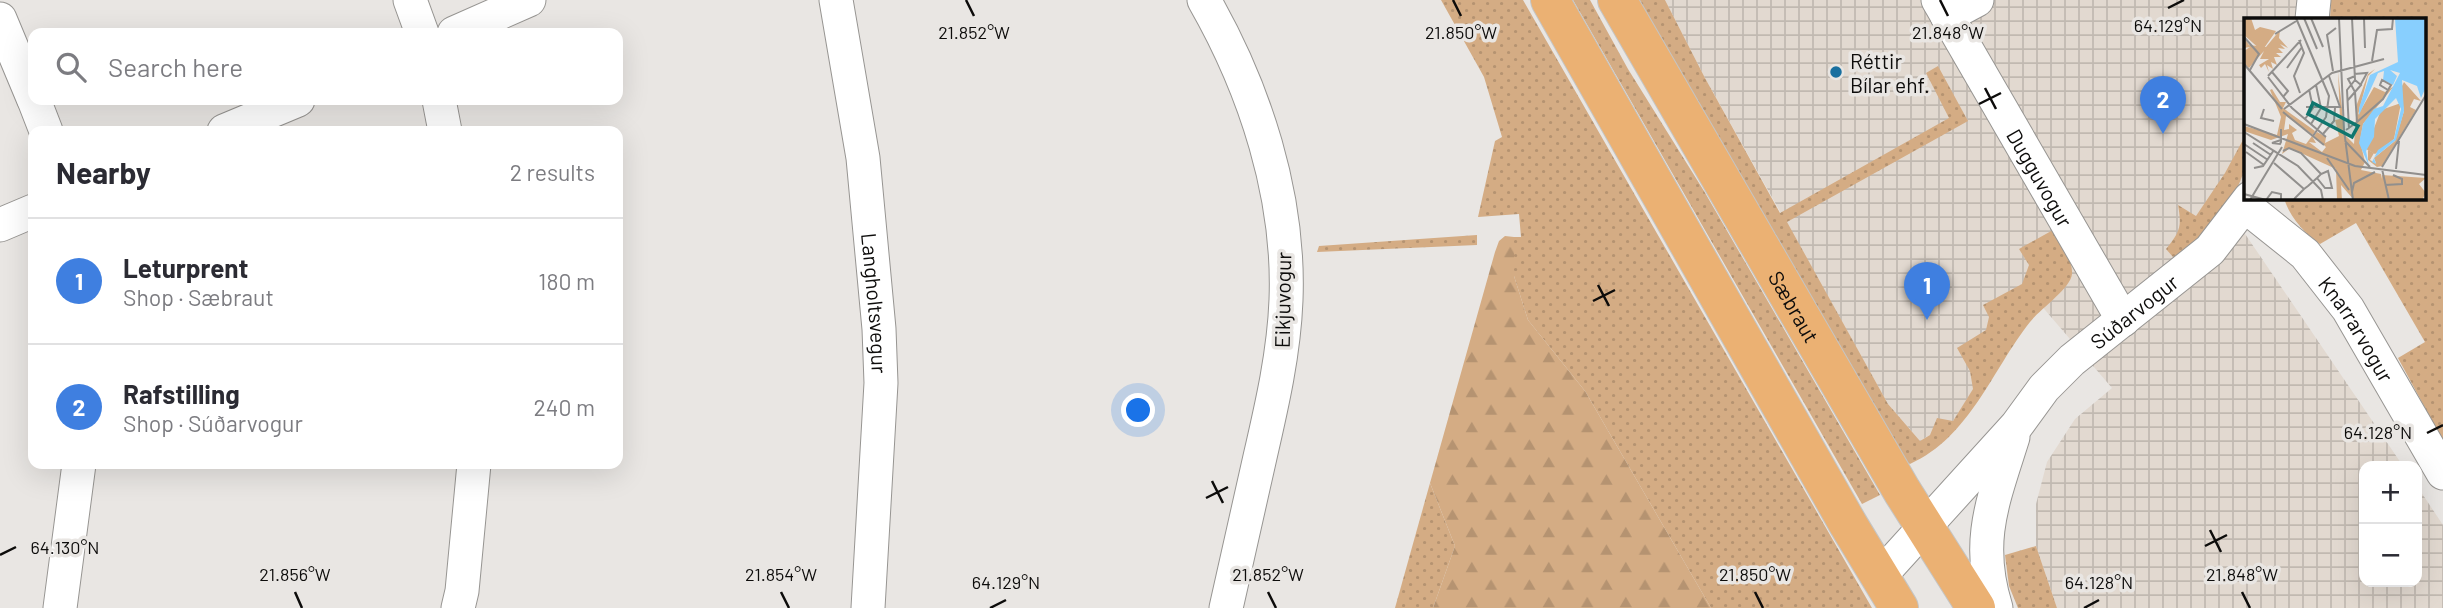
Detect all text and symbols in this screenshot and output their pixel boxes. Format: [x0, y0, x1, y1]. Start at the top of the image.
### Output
text: 64.129°N [2134, 14, 2202, 36]
inset map [2244, 18, 2426, 200]
text: 21.852°W [938, 21, 1010, 43]
text: 21.850°W [1425, 21, 1497, 43]
text: 21.848°W [1912, 21, 1984, 43]
search box [28, 28, 623, 105]
icon: search [52, 48, 90, 86]
place label: Réttir Bílar ehf. [1850, 48, 1930, 97]
text: Search here [108, 51, 243, 82]
marker: Réttir Bílar ehf. [1828, 64, 1844, 80]
pin: 2 [2140, 76, 2186, 134]
street label: Dugguvogur [2003, 124, 2079, 231]
text: Nearby [56, 154, 151, 190]
text: 2 results [510, 158, 595, 186]
street label: Langholtsvegur [858, 232, 893, 374]
street label: Eikjuvogur [1269, 251, 1295, 348]
text: Leturprent [123, 252, 248, 283]
pin: 1 [1904, 262, 1950, 320]
street label: Sæbraut [1764, 266, 1825, 346]
text: 1 [75, 267, 83, 295]
text: 180 m [538, 267, 595, 295]
street label: Súðarvogur [2085, 268, 2183, 353]
street label: Knarrarvogur [2314, 271, 2400, 386]
text: Shop · Sæbraut [123, 283, 274, 311]
text: Rafstilling [123, 378, 240, 409]
text: 2 [73, 393, 85, 421]
text: 240 m [533, 393, 595, 421]
your location [1121, 393, 1155, 427]
text: Shop · Súðarvogur [123, 409, 303, 437]
text: 64.128°N [2344, 421, 2412, 443]
map controls [2359, 461, 2422, 587]
button: + [2359, 461, 2422, 524]
button: − [2359, 524, 2422, 587]
text: 64.130°N [31, 536, 99, 558]
text: 21.856°W [259, 563, 331, 585]
text: 21.854°W [745, 563, 817, 585]
text: 21.852°W [1232, 563, 1304, 585]
text: 21.850°W [1719, 563, 1791, 585]
text: 21.848°W [2206, 563, 2278, 585]
text: 64.129°N [972, 571, 1040, 593]
text: 64.128°N [2065, 571, 2133, 593]

